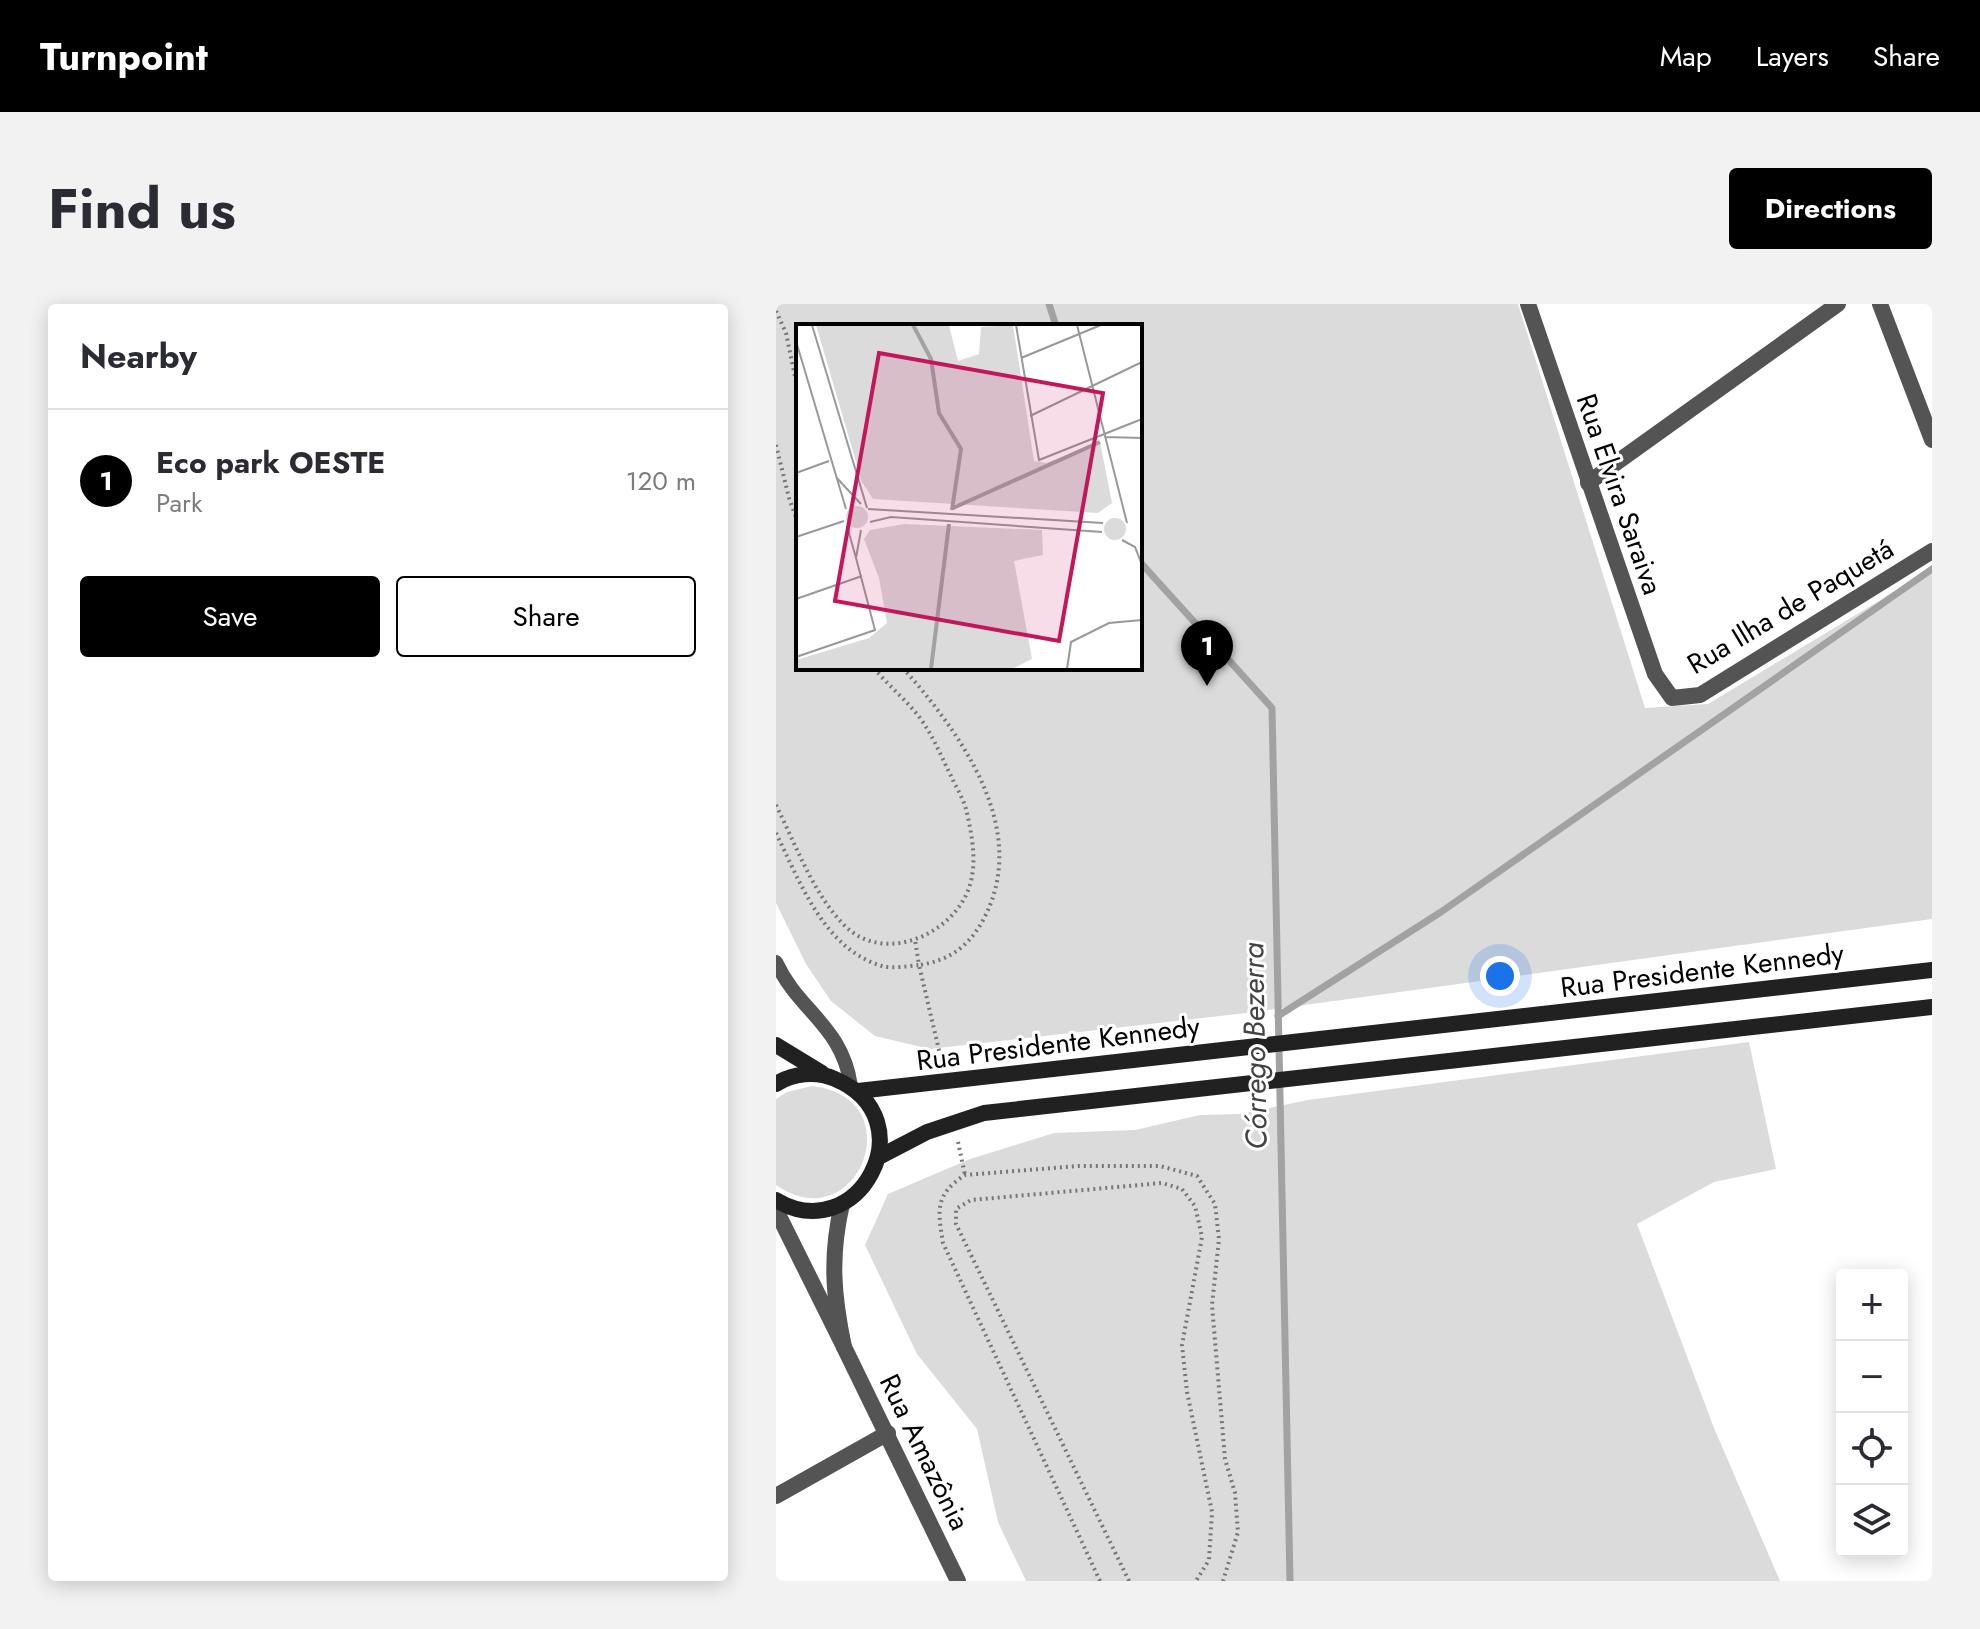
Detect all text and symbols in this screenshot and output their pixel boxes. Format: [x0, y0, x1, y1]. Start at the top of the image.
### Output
text: Turnpoint [40, 29, 208, 84]
text: Map [1660, 36, 1712, 77]
text: Layers [1756, 36, 1829, 77]
text: Share [1873, 36, 1940, 77]
text: Find us [48, 168, 236, 249]
button: Directions [1729, 168, 1932, 249]
inset map [796, 324, 1142, 670]
text: Nearby [80, 332, 197, 381]
street label: Rua Elvira Saraiva [1566, 388, 1673, 600]
text: Eco park OESTE [156, 441, 385, 484]
text: 1 [99, 462, 113, 500]
text: 120 m [626, 462, 696, 500]
text: Park [156, 484, 202, 522]
street label: Rua Ilha de Paquetá [1679, 529, 1901, 684]
button: Save [80, 576, 380, 657]
button: Share [396, 576, 696, 657]
pin: 1 [1181, 620, 1233, 686]
street label: Rua Presidente Kennedy [1558, 933, 1847, 1008]
water label: Córrego Bezerra [1231, 942, 1278, 1150]
your location [1480, 956, 1520, 996]
street label: Rua Presidente Kennedy [914, 1006, 1203, 1081]
map controls [1836, 1269, 1908, 1557]
button: + [1836, 1269, 1908, 1341]
button: − [1836, 1341, 1908, 1413]
street label: Rua Amazônia [869, 1367, 980, 1537]
button: locate [1836, 1413, 1908, 1485]
button: layers [1836, 1485, 1908, 1557]

